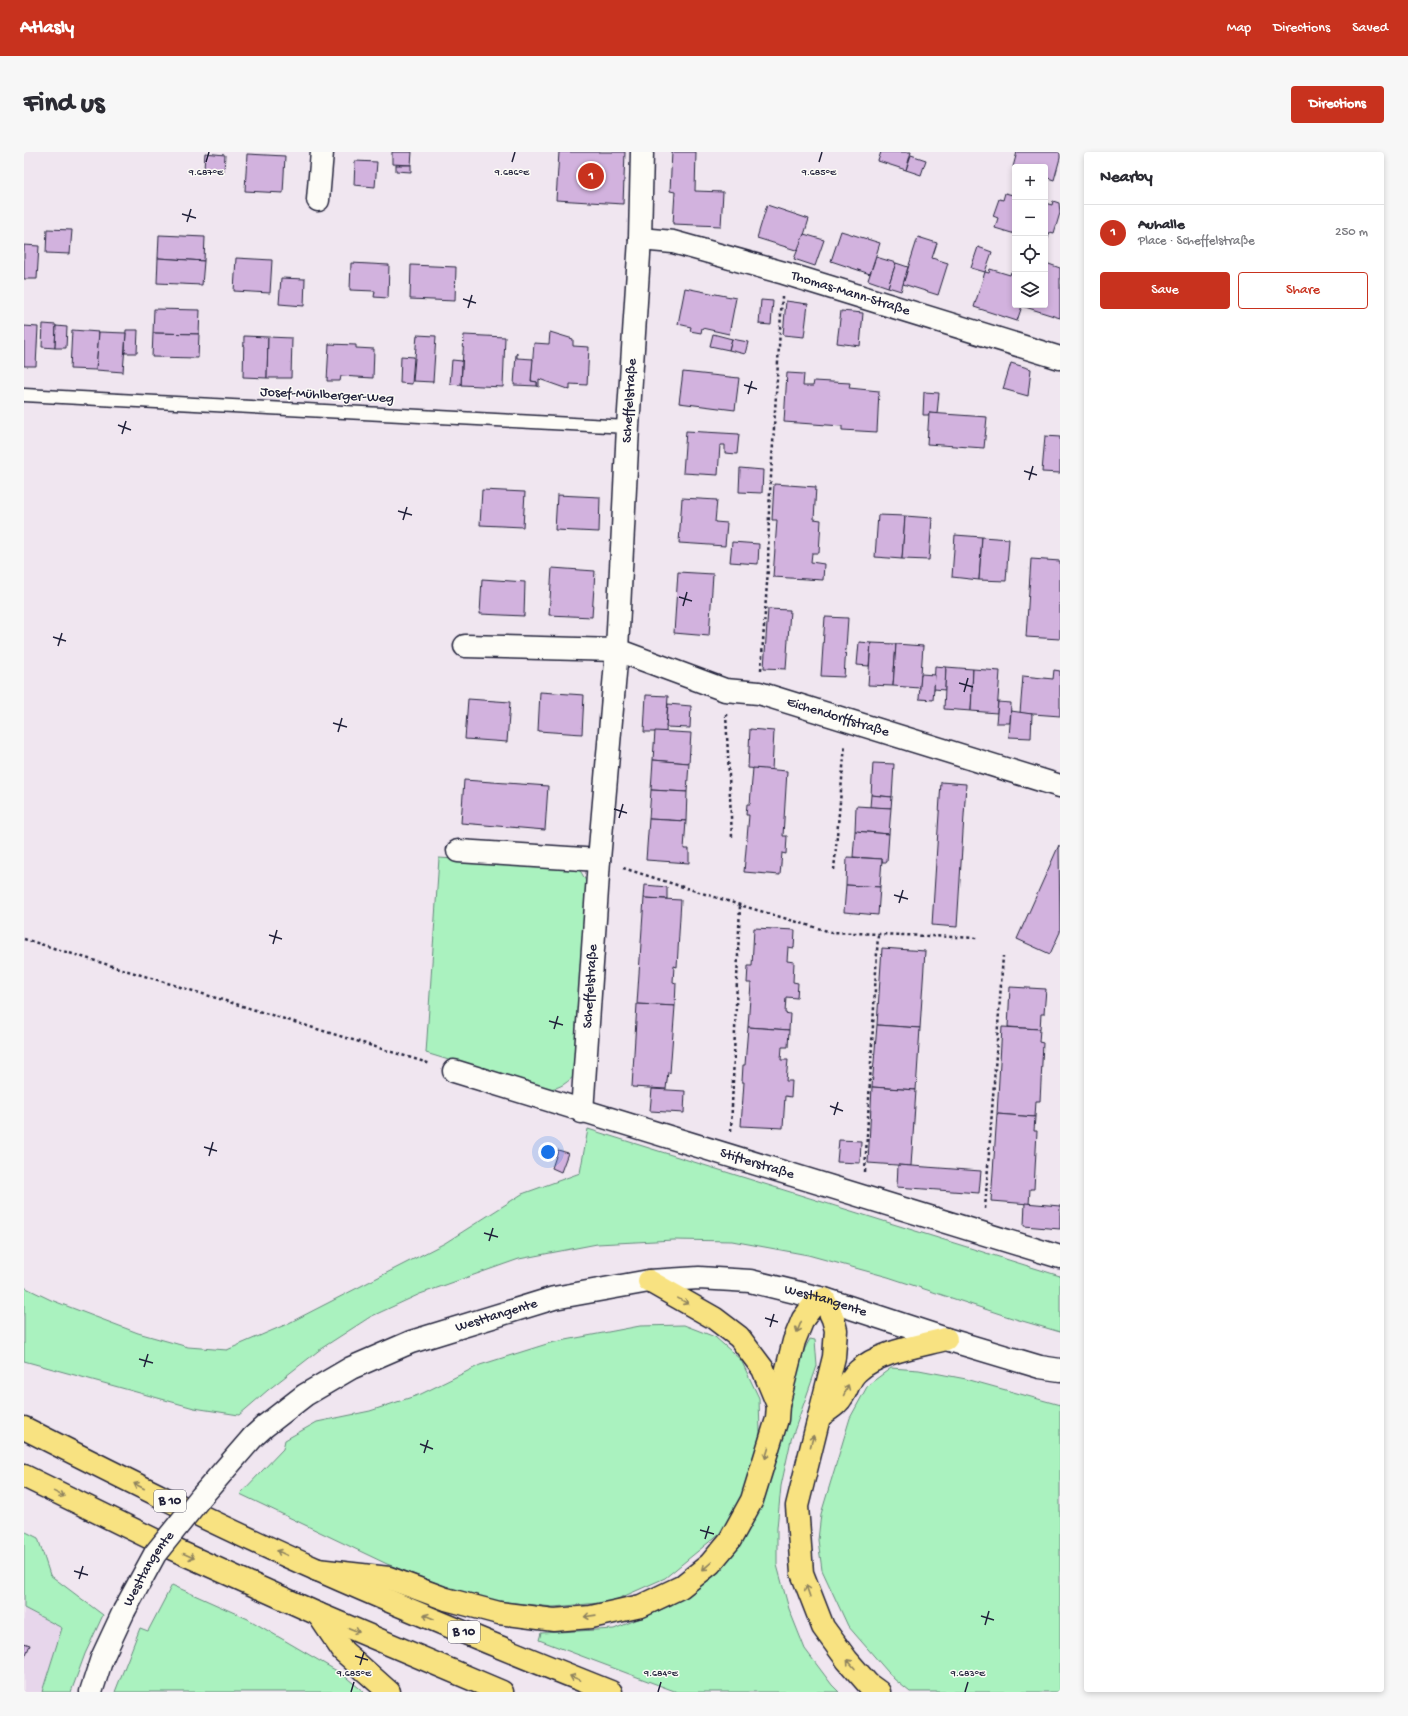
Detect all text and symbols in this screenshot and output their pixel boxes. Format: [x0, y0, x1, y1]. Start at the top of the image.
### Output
text: Atlasly [20, 17, 74, 40]
text: Map [1227, 20, 1251, 37]
text: Directions [1273, 20, 1330, 37]
text: Saved [1352, 20, 1388, 37]
button: Directions [1291, 86, 1384, 123]
text: Find us [24, 88, 104, 121]
pin: 1 [578, 161, 604, 191]
map controls [1012, 164, 1048, 308]
button: + [1012, 164, 1048, 200]
text: 9.687°E [188, 167, 224, 179]
text: 9.686°E [494, 167, 530, 179]
text: 9.685°E [801, 167, 837, 179]
text: Nearby [1100, 168, 1153, 188]
button: − [1012, 200, 1048, 236]
text: Auhalle [1138, 216, 1185, 234]
text: 1 [1110, 225, 1116, 240]
text: 250 m [1335, 225, 1368, 240]
text: Place · Scheffelstraße [1138, 234, 1255, 249]
button: locate [1012, 236, 1048, 272]
street label: Thomas-Mann-Straße [788, 267, 913, 320]
button: layers [1012, 272, 1048, 308]
button: Save [1100, 272, 1230, 309]
button: Share [1238, 272, 1368, 309]
street label: Scheffelstraße [619, 357, 641, 443]
street label: Josef-Mühlberger-Weg [260, 384, 394, 408]
street label: Eichendorffstraße [785, 694, 892, 741]
street label: Scheffelstraße [579, 943, 602, 1029]
your location [538, 1142, 558, 1162]
street label: Stifterstraße [718, 1145, 797, 1184]
street label: Westtangente [783, 1281, 870, 1321]
street label: Westtangente [453, 1295, 540, 1336]
one-way arrow [677, 1297, 689, 1305]
one-way arrow [795, 1321, 802, 1333]
one-way arrow [843, 1384, 850, 1396]
one-way arrow [809, 1435, 817, 1448]
one-way arrow [763, 1446, 770, 1459]
one-way arrow [133, 1481, 145, 1489]
road number: B 10 [154, 1490, 186, 1512]
one-way arrow [53, 1491, 65, 1498]
street label: Westtangente [120, 1527, 179, 1609]
one-way arrow [276, 1549, 288, 1556]
one-way arrow [182, 1553, 194, 1560]
one-way arrow [702, 1561, 712, 1570]
one-way arrow [804, 1585, 812, 1597]
one-way arrow [584, 1612, 597, 1620]
one-way arrow [423, 1613, 435, 1620]
road number: B 10 [448, 1621, 480, 1643]
one-way arrow [347, 1626, 359, 1634]
one-way arrow [847, 1659, 856, 1669]
text: 9.685°E [336, 1668, 372, 1680]
text: 9.684°E [643, 1668, 679, 1680]
text: 9.683°E [950, 1668, 986, 1680]
one-way arrow [569, 1673, 581, 1681]

